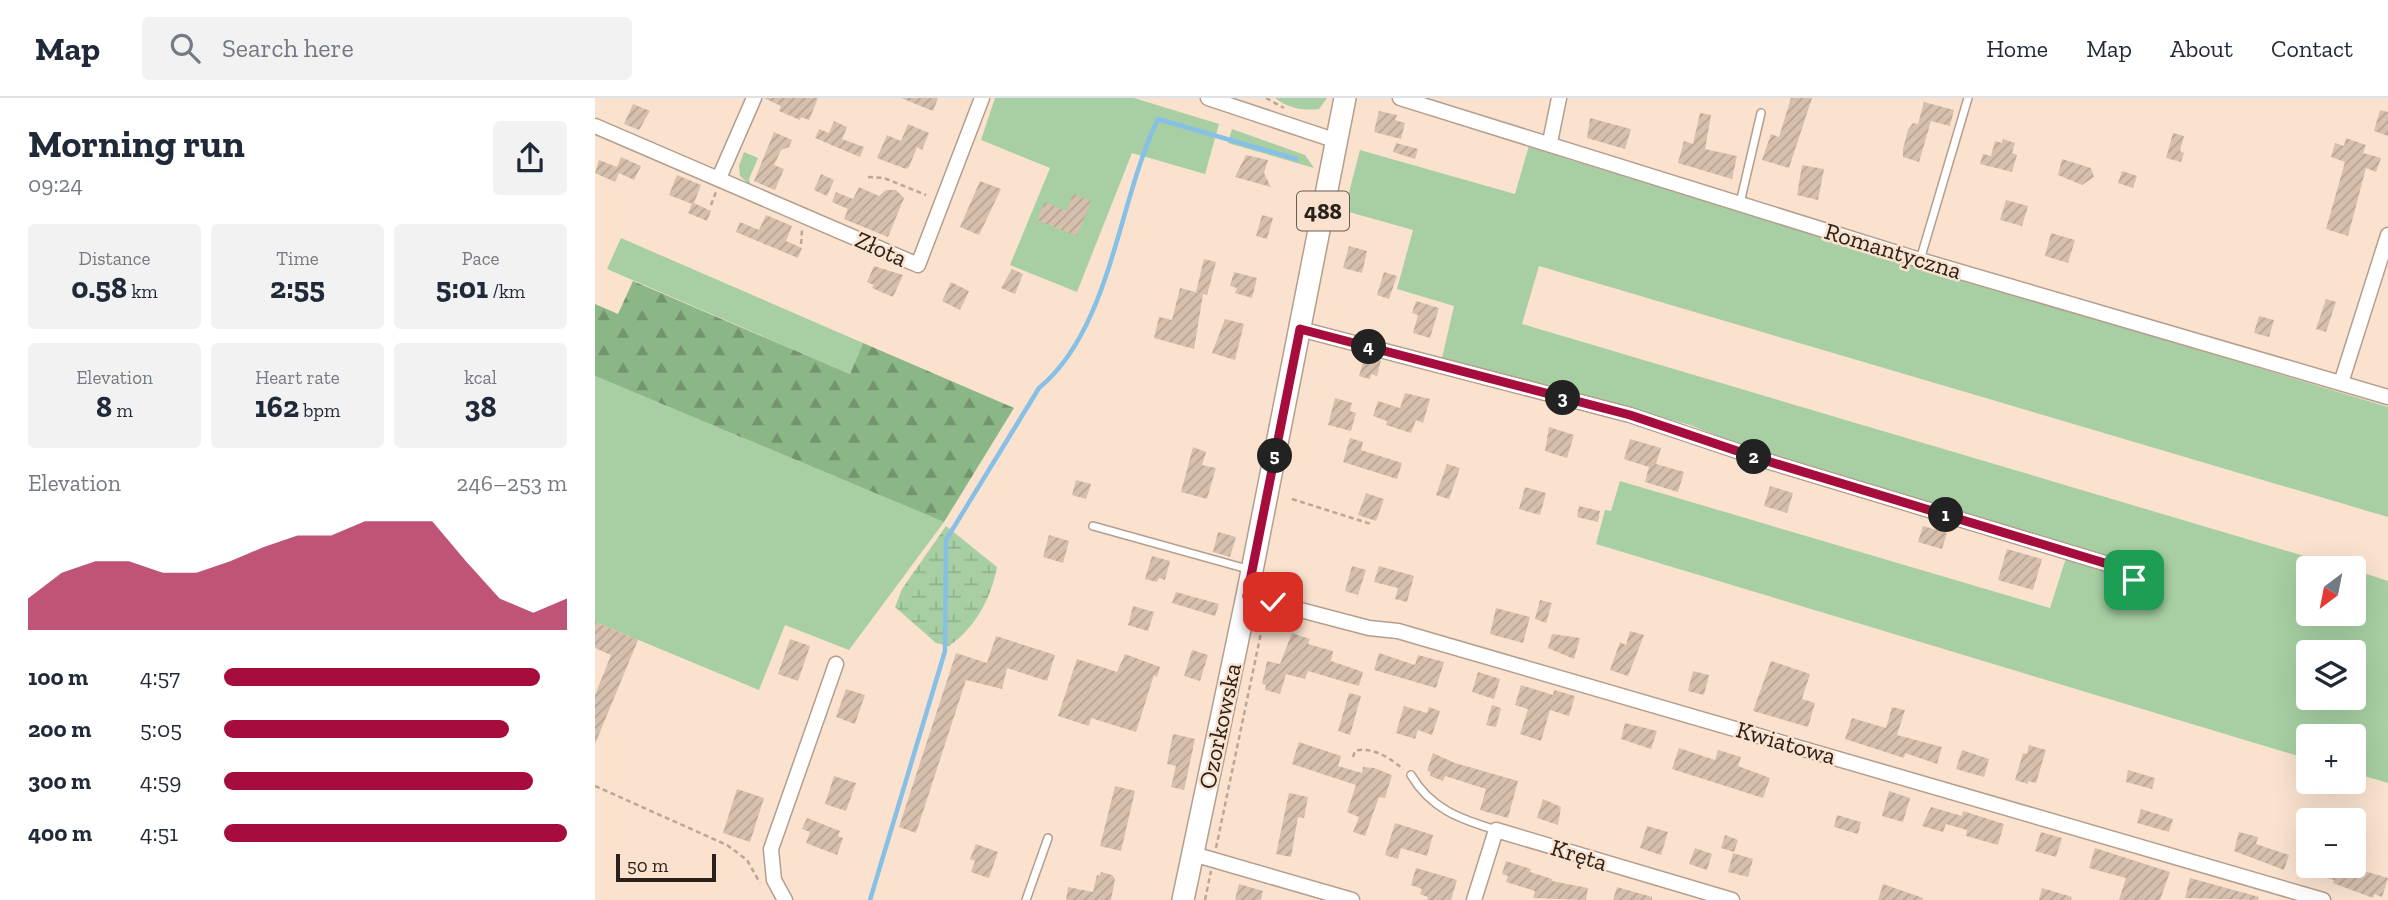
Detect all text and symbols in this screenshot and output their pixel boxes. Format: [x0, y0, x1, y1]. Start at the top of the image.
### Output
search box [142, 17, 632, 80]
text: Map [35, 29, 100, 68]
icon: search [166, 29, 204, 67]
text: Search here [222, 32, 354, 64]
text: Home [1986, 34, 2048, 63]
text: Map [2086, 34, 2132, 63]
text: About [2170, 34, 2233, 63]
text: Contact [2271, 34, 2353, 63]
text: Morning run [28, 121, 245, 167]
button: share [493, 121, 567, 195]
text: 09:24 [28, 170, 83, 198]
road number: 488 [1297, 192, 1349, 230]
street label: Romantyczna [1821, 216, 1965, 285]
street label: Złota [851, 224, 912, 273]
text: Distance [79, 247, 150, 270]
text: Time [276, 247, 319, 270]
text: Pace [462, 247, 499, 270]
text: 0.58 [71, 270, 127, 306]
text: 2:55 [270, 270, 325, 306]
text: 5:01 [436, 270, 488, 306]
text: km [127, 280, 158, 303]
text: /km [488, 280, 525, 303]
pin: 4 [1351, 330, 1387, 364]
text: 4 [1363, 335, 1374, 358]
text: Elevation [76, 366, 153, 389]
text: Heart rate [255, 366, 340, 389]
text: kcal [464, 366, 497, 389]
pin: 3 [1545, 380, 1581, 416]
text: 3 [1557, 386, 1568, 409]
text: 8 [96, 389, 112, 425]
text: 162 [255, 389, 299, 425]
text: 38 [464, 389, 497, 425]
text: m [112, 399, 133, 422]
text: bpm [299, 399, 340, 422]
pin: 5 [1257, 438, 1293, 474]
pin: 2 [1737, 440, 1771, 474]
text: 5 [1270, 444, 1279, 467]
text: 2 [1748, 445, 1759, 468]
text: Elevation [28, 469, 121, 497]
text: 246–253 m [457, 469, 567, 497]
pin: 1 [1929, 498, 1963, 532]
text: 1 [1942, 503, 1949, 526]
pin [2104, 550, 2164, 610]
north arrow [2296, 556, 2366, 626]
map controls [2296, 556, 2366, 878]
icon: arrive [2115, 561, 2153, 599]
pin [1243, 572, 1303, 632]
icon: check [1254, 583, 1292, 621]
button: layers [2296, 640, 2366, 710]
street label: Ozorkowska [1192, 660, 1247, 791]
text: 100 m [28, 663, 88, 691]
text: 4:57 [140, 663, 180, 691]
text: 200 m [28, 715, 91, 743]
text: 5:05 [140, 715, 182, 743]
street label: Kwiatowa [1733, 715, 1840, 771]
button: + [2296, 724, 2366, 794]
text: 300 m [28, 767, 91, 795]
text: 4:59 [140, 767, 182, 795]
button: − [2296, 808, 2366, 878]
text: 400 m [28, 819, 92, 847]
text: 4:51 [140, 819, 178, 847]
street label: Kręta [1548, 832, 1611, 877]
scale bar [616, 851, 716, 883]
text: 50 m [627, 854, 668, 877]

